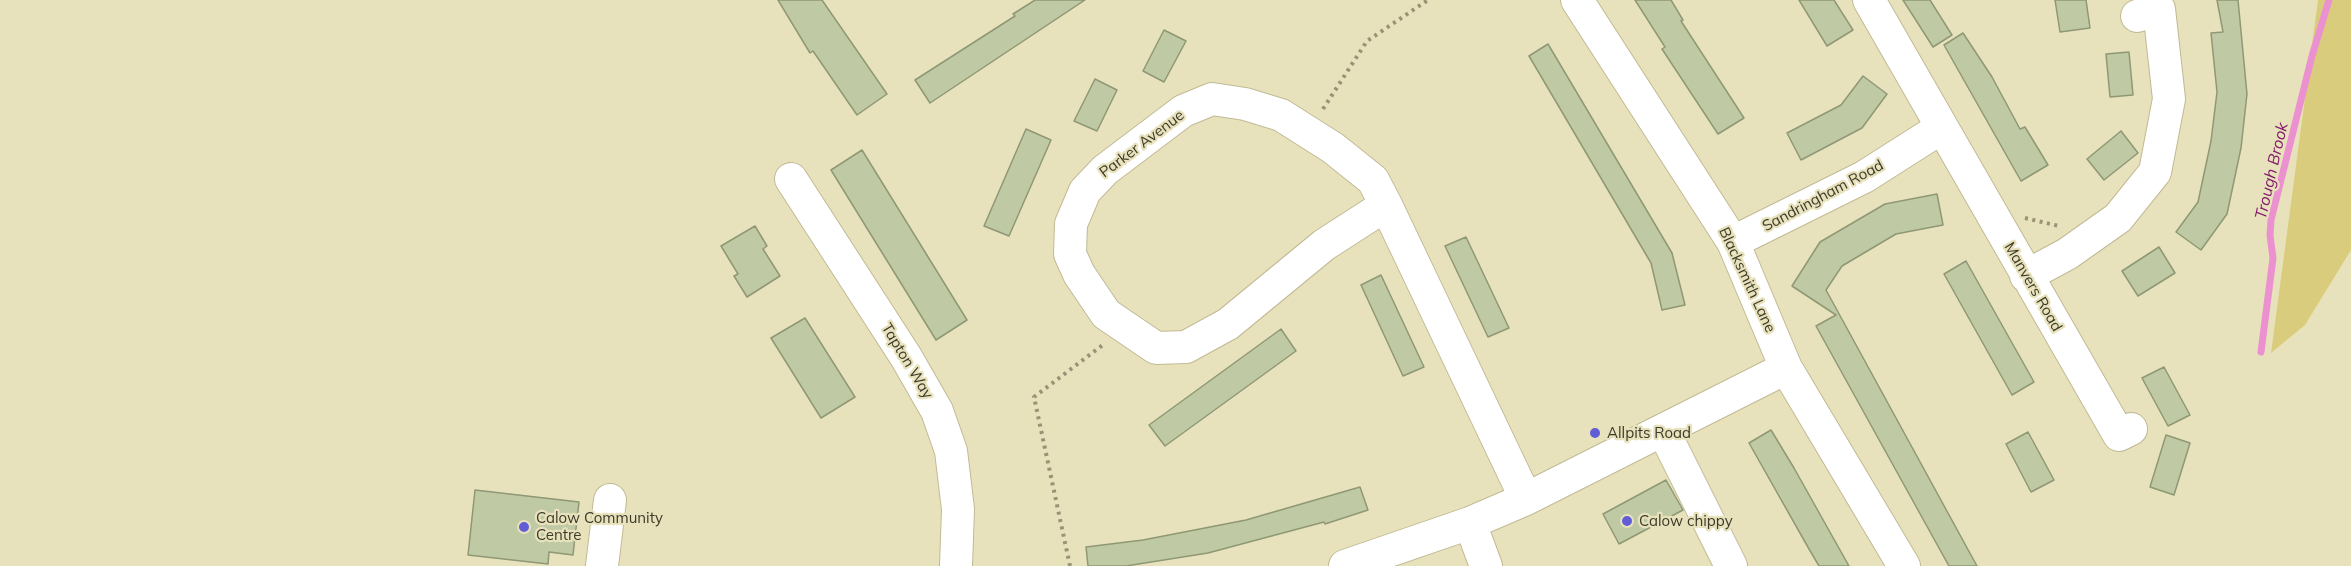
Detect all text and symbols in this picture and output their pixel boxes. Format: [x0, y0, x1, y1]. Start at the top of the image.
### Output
street label: Parker Avenue [1096, 106, 1188, 182]
water label: Trough Brook [2252, 121, 2292, 221]
street label: Sandringham Road [1759, 156, 1887, 236]
street label: Blacksmith Lane [1715, 225, 1779, 335]
street label: Manvers Road [2000, 239, 2066, 335]
street label: Tapton Way [877, 320, 937, 402]
place label: Allpits Road [1607, 424, 1691, 442]
marker: Allpits Road [1588, 426, 1602, 440]
place label: Calow Community Centre [536, 509, 663, 544]
place label: Calow chippy [1639, 512, 1733, 530]
marker: Calow chippy [1620, 514, 1634, 528]
marker: Calow Community Centre [517, 520, 531, 534]

